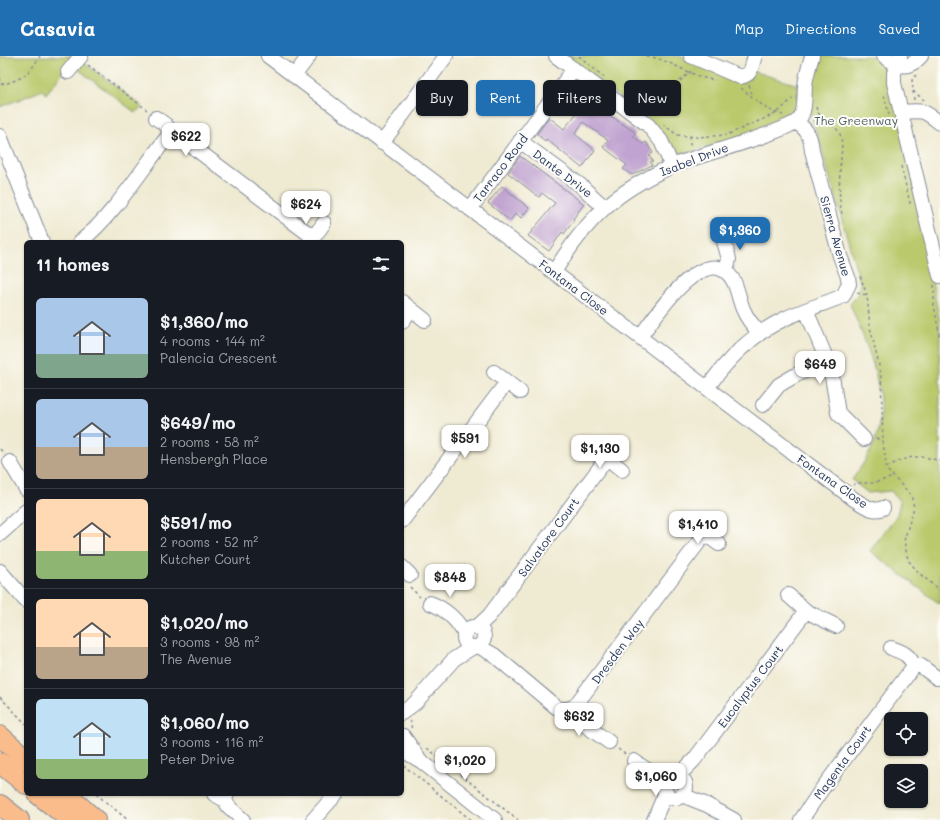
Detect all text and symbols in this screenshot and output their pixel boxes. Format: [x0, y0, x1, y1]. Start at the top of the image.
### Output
text: Casavia [20, 16, 95, 41]
text: Map [735, 19, 763, 38]
text: Directions [785, 19, 856, 38]
text: Saved [878, 19, 920, 38]
chip: Buy [416, 80, 468, 116]
chip: Rent [476, 80, 535, 116]
chip: Filters [543, 80, 616, 116]
chip: New [624, 80, 681, 116]
park label: The Greenway [814, 112, 898, 128]
pin: $622 [162, 123, 210, 157]
text: $622 [171, 127, 201, 144]
street label: Tarraco Road [469, 130, 531, 205]
street label: Isabel Drive [657, 139, 731, 179]
street label: Dante Drive [530, 145, 596, 201]
pin: $624 [282, 191, 330, 225]
street label: Sierra Avenue [817, 194, 855, 278]
text: $624 [290, 195, 322, 212]
pin: $1,360 [707, 217, 773, 251]
text: $1,360 [719, 221, 761, 238]
text: 11 homes [36, 253, 110, 275]
icon: filters [370, 253, 392, 275]
street label: Fontana Close [536, 256, 612, 318]
text: $1,360/mo [160, 310, 248, 332]
icon: home [68, 314, 116, 362]
text: 4 rooms · 144 m² [160, 332, 265, 349]
text: Palencia Crescent [160, 349, 277, 366]
pin: $649 [796, 351, 844, 385]
text: $649 [804, 355, 836, 372]
text: $649/mo [160, 411, 236, 433]
icon: home [68, 415, 116, 463]
pin: $591 [441, 425, 489, 459]
text: $591 [450, 429, 480, 446]
text: 2 rooms · 58 m² [160, 433, 259, 450]
pin: $1,130 [567, 435, 633, 469]
text: $1,130 [580, 439, 620, 456]
text: Hensbergh Place [160, 450, 268, 467]
street label: Fontana Close [794, 451, 872, 511]
street label: Salvatore Court [514, 494, 582, 580]
text: $591/mo [160, 511, 232, 533]
pin: $1,410 [665, 511, 731, 545]
icon: home [68, 515, 116, 563]
text: $1,410 [678, 515, 718, 532]
text: 2 rooms · 52 m² [160, 533, 258, 550]
text: Kutcher Court [160, 550, 251, 567]
pin: $848 [426, 564, 474, 598]
text: $848 [434, 568, 466, 585]
text: $1,020/mo [160, 611, 248, 633]
icon: home [68, 615, 116, 663]
street label: Dresden Way [587, 615, 647, 687]
text: 3 rooms · 98 m² [160, 633, 259, 650]
street label: Eucalyptus Court [714, 641, 786, 731]
text: The Avenue [160, 650, 232, 667]
pin: $632 [555, 703, 603, 737]
text: $632 [564, 707, 594, 724]
text: $1,060/mo [160, 711, 249, 733]
map controls [884, 712, 928, 808]
button: locate [884, 712, 928, 756]
icon: home [68, 715, 116, 763]
street label: Magenta Court [810, 722, 874, 802]
text: 3 rooms · 116 m² [160, 733, 263, 750]
pin: $1,020 [432, 747, 498, 781]
text: Peter Drive [160, 750, 235, 767]
text: $1,020 [444, 751, 486, 768]
pin: $1,060 [623, 763, 689, 797]
button: layers [884, 764, 928, 808]
text: $1,060 [635, 767, 677, 784]

